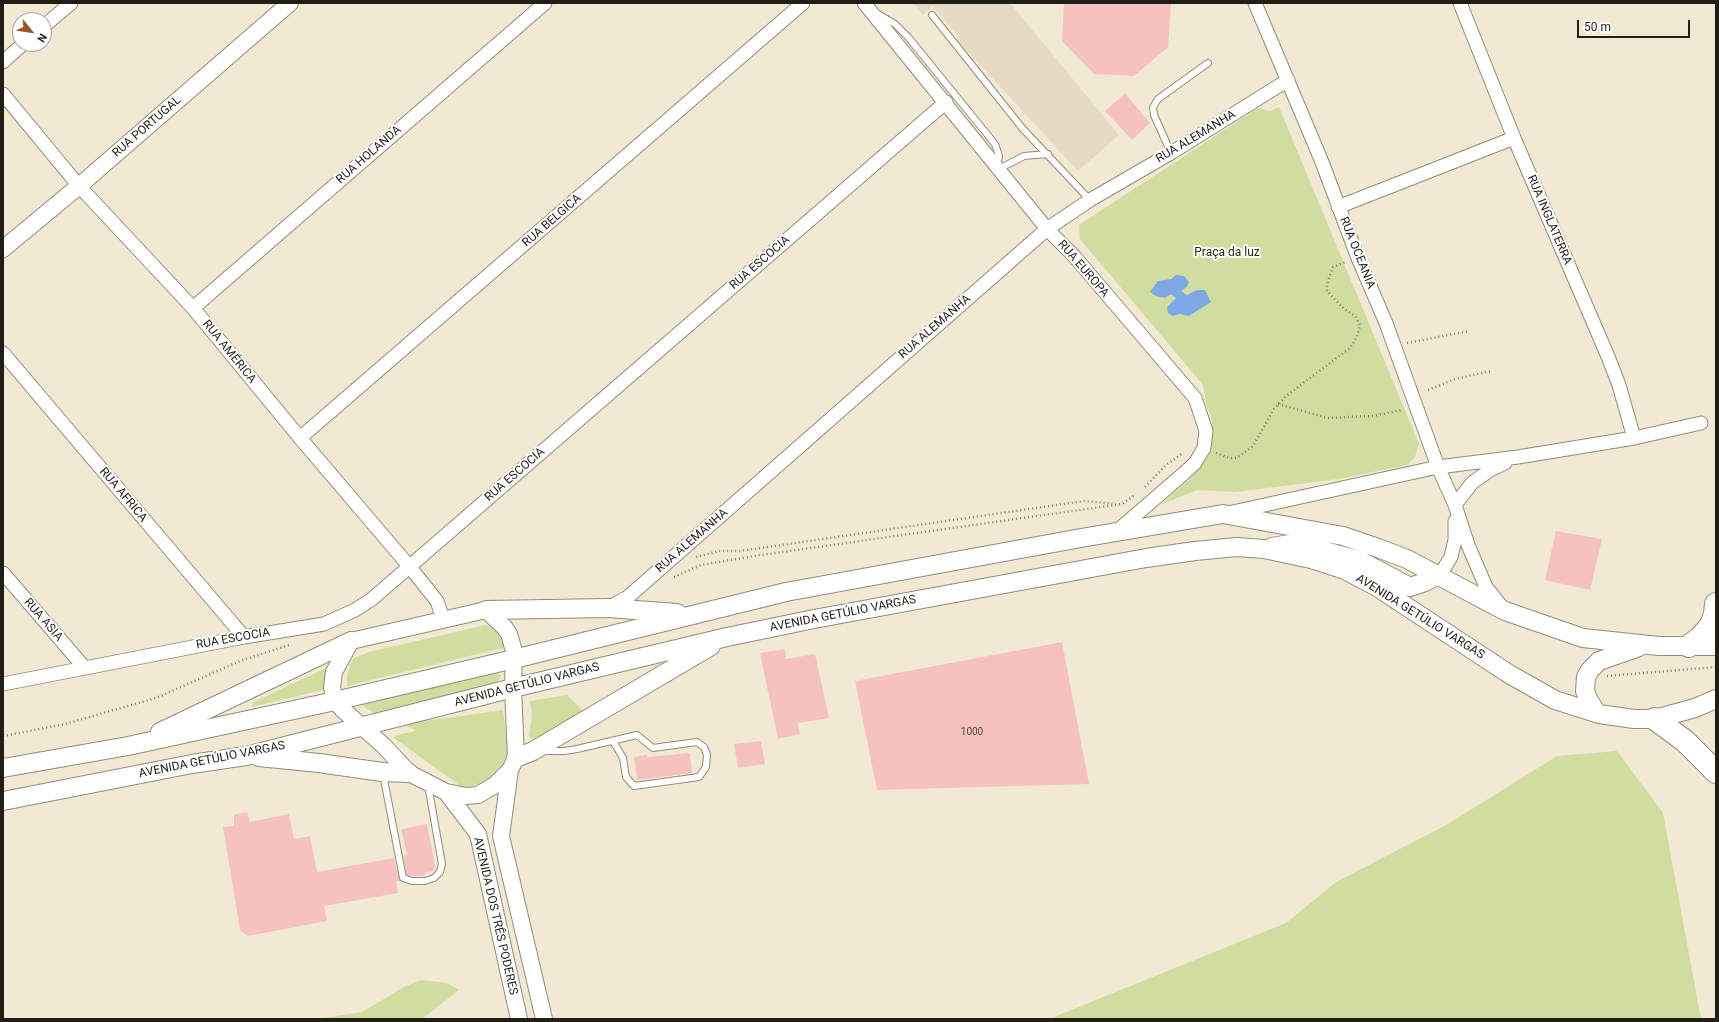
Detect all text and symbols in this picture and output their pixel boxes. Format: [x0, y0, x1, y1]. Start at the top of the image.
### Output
north arrow [12, 12, 52, 52]
scale bar [1579, 12, 1692, 38]
text: 50 m [1584, 20, 1611, 34]
text: N [34, 31, 50, 44]
street label: RUA PORTUGAL [110, 93, 184, 161]
street label: RUA ALEMANHA [1154, 108, 1238, 166]
street label: RUA HOLANDA [334, 123, 404, 187]
street label: RUA INGLATERRA [1524, 173, 1574, 267]
street label: RUA BELGICA [520, 192, 584, 250]
street label: RUA OCEANIA [1336, 215, 1378, 291]
street label: RUA ESCOCIA [727, 233, 793, 293]
street label: RUA EUROPA [1054, 238, 1112, 300]
park label: Praça da luz [1194, 246, 1260, 260]
street label: RUA ALEMANHA [896, 292, 974, 362]
street label: RUA AMÉRICA [199, 317, 259, 387]
street label: RUA ESCOCIA [482, 445, 548, 505]
street label: RUA AFRICA [96, 465, 150, 525]
street label: RUA ALEMANHA [653, 506, 731, 576]
street label: AVENIDA GETÚLIO VARGAS [1353, 571, 1487, 663]
street label: AVENIDA GETÚLIO VARGAS [769, 593, 917, 635]
street label: RUA ASIA [21, 596, 65, 644]
street label: RUA ESCOCIA [195, 625, 271, 653]
street label: AVENIDA GETÚLIO VARGAS [453, 660, 601, 710]
house number: 1000 [961, 726, 983, 738]
street label: AVENIDA GETÚLIO VARGAS [138, 739, 286, 781]
street label: AVENIDA DOS TRÊS PODERES [470, 836, 520, 996]

